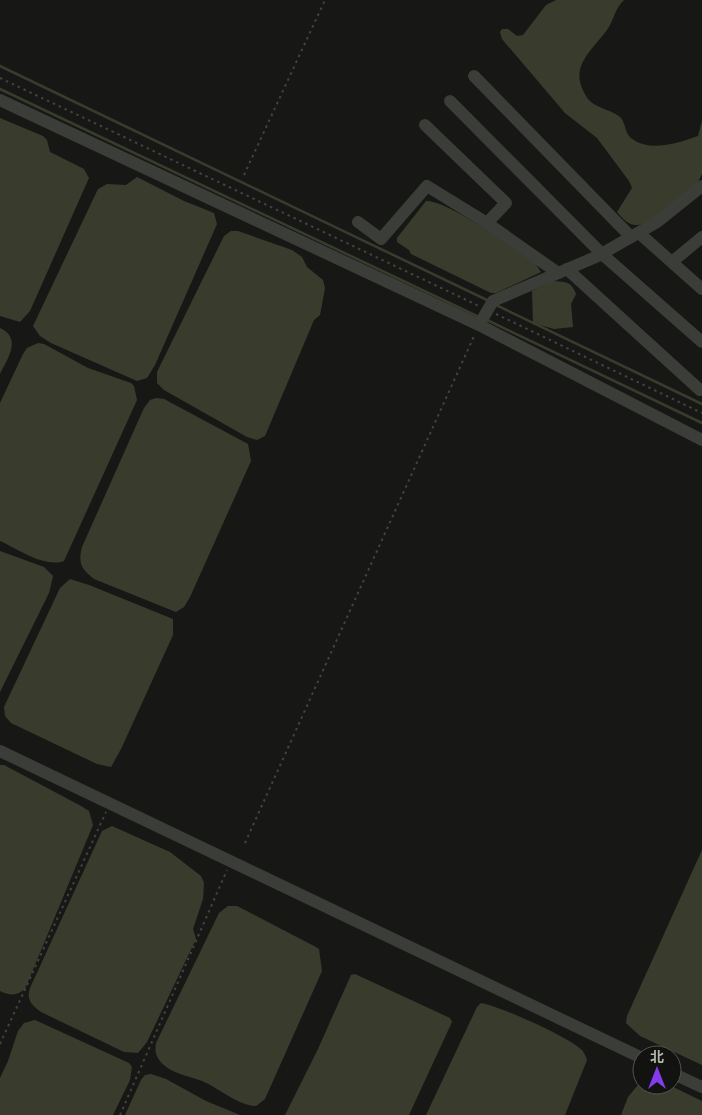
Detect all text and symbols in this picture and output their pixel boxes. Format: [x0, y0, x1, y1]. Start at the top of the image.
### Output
north arrow [632, 1045, 682, 1095]
text: 北 [650, 1048, 664, 1065]

